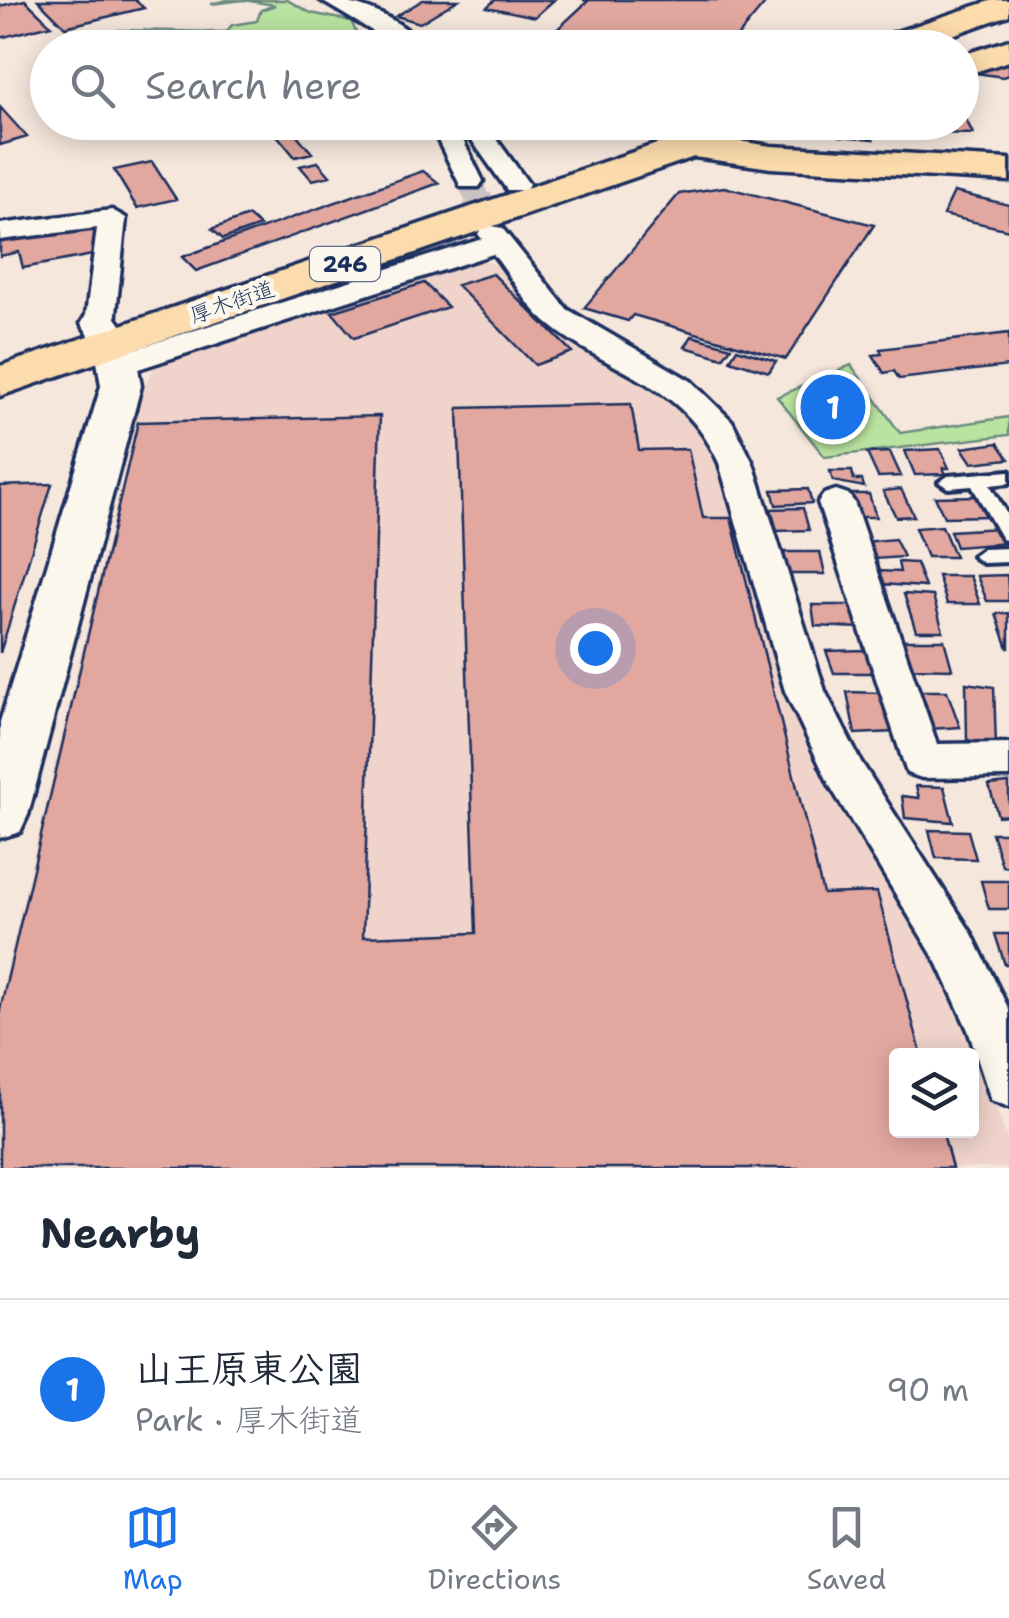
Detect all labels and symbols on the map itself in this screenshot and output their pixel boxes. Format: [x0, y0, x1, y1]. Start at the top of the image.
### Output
road number: 246 [310, 247, 380, 281]
street label: 厚木街道 [186, 274, 278, 330]
pin: 1 [800, 370, 866, 444]
your location [570, 623, 621, 674]

